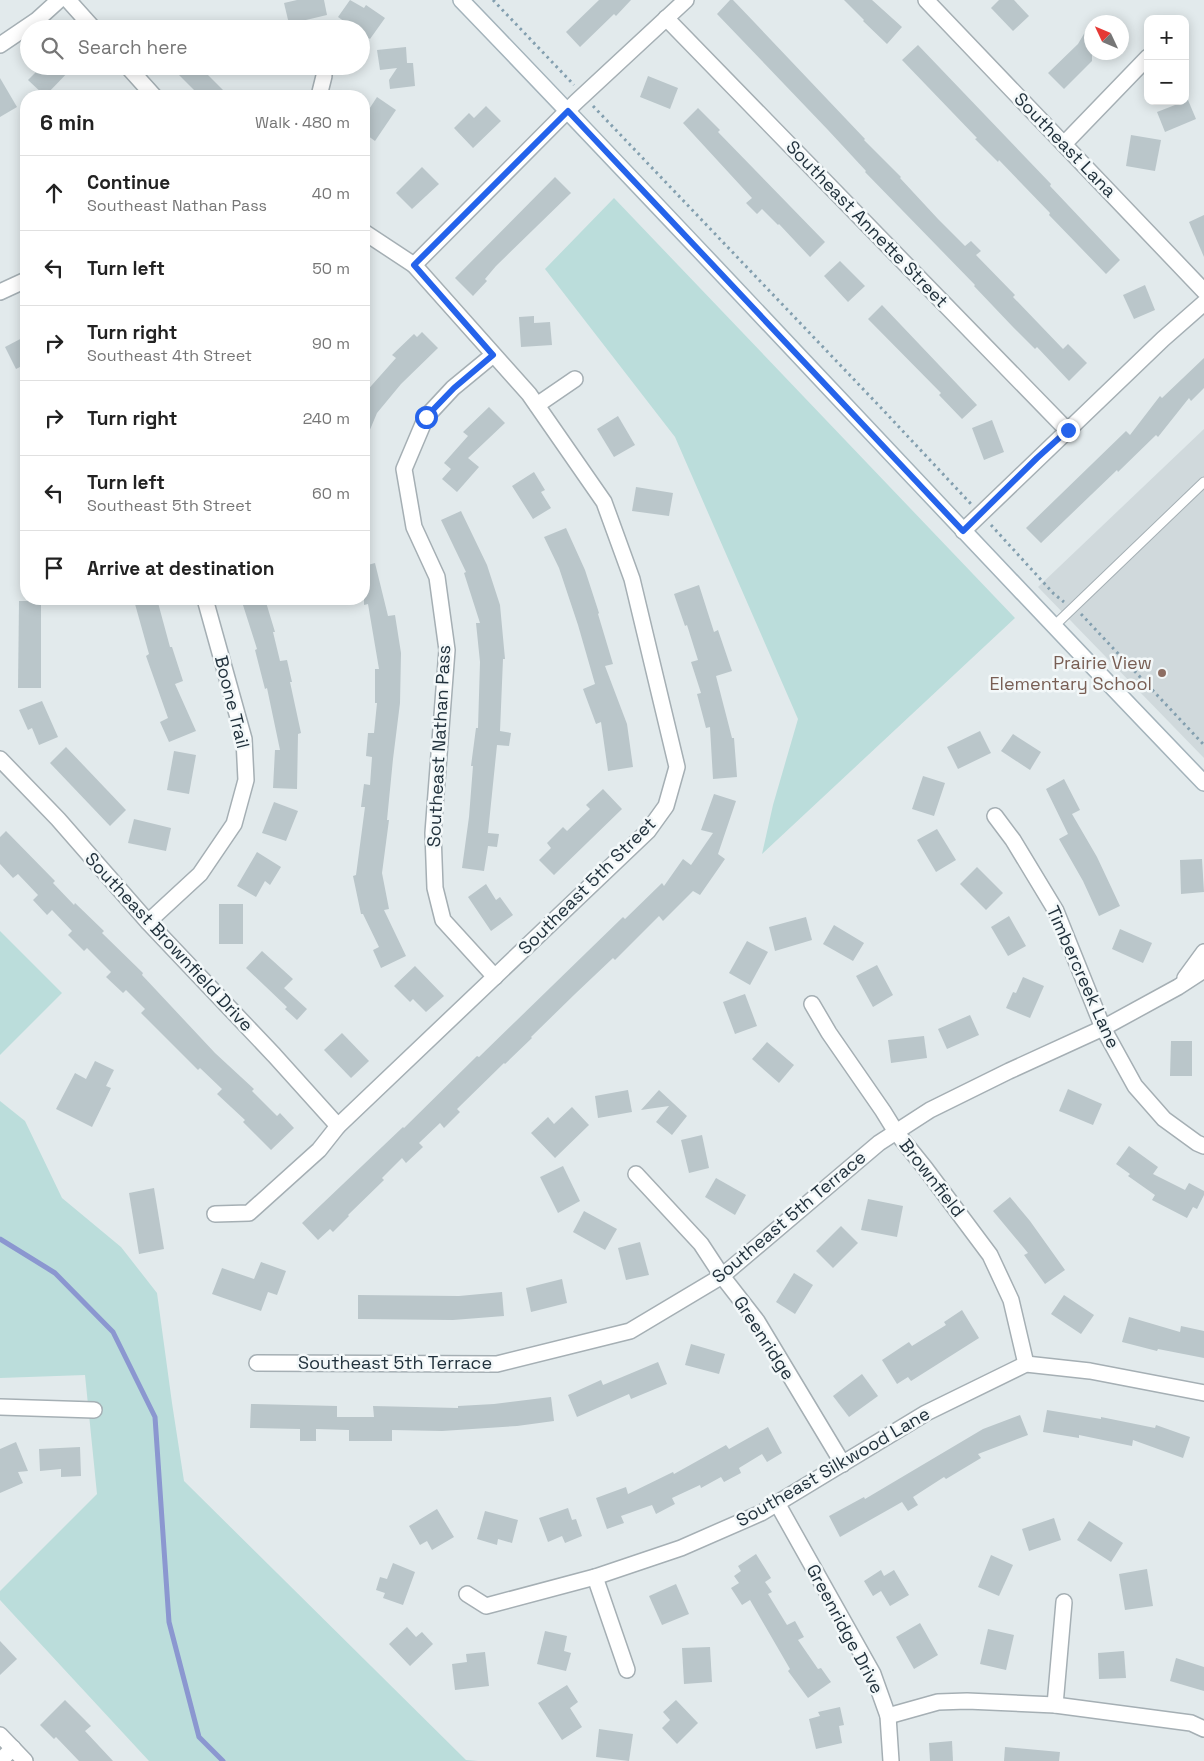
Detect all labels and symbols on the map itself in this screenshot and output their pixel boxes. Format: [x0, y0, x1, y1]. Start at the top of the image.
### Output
north arrow [1084, 15, 1129, 60]
street label: Southeast Lana [1009, 87, 1121, 202]
street label: Southeast Annette Street [781, 135, 953, 312]
route start [415, 406, 438, 429]
route end [1057, 419, 1080, 442]
street label: Southeast Nathan Pass [422, 644, 455, 848]
place label: Prairie View Elementary School [989, 651, 1152, 695]
street label: Boone Trail [210, 653, 255, 751]
marker: Prairie View Elementary School [1156, 667, 1168, 679]
street label: Southeast 5th Street [513, 812, 660, 959]
street label: Southeast Brownfield Drive [80, 847, 258, 1036]
street label: Timbercreek Lane [1042, 902, 1125, 1052]
street label: Brownfield [895, 1134, 970, 1221]
street label: Southeast 5th Terrace [707, 1145, 870, 1288]
street label: Greenridge [729, 1291, 800, 1384]
street label: Southeast 5th Terrace [298, 1351, 492, 1374]
street label: Southeast Silkwood Lane [732, 1402, 934, 1531]
street label: Greenridge Drive [802, 1560, 889, 1697]

